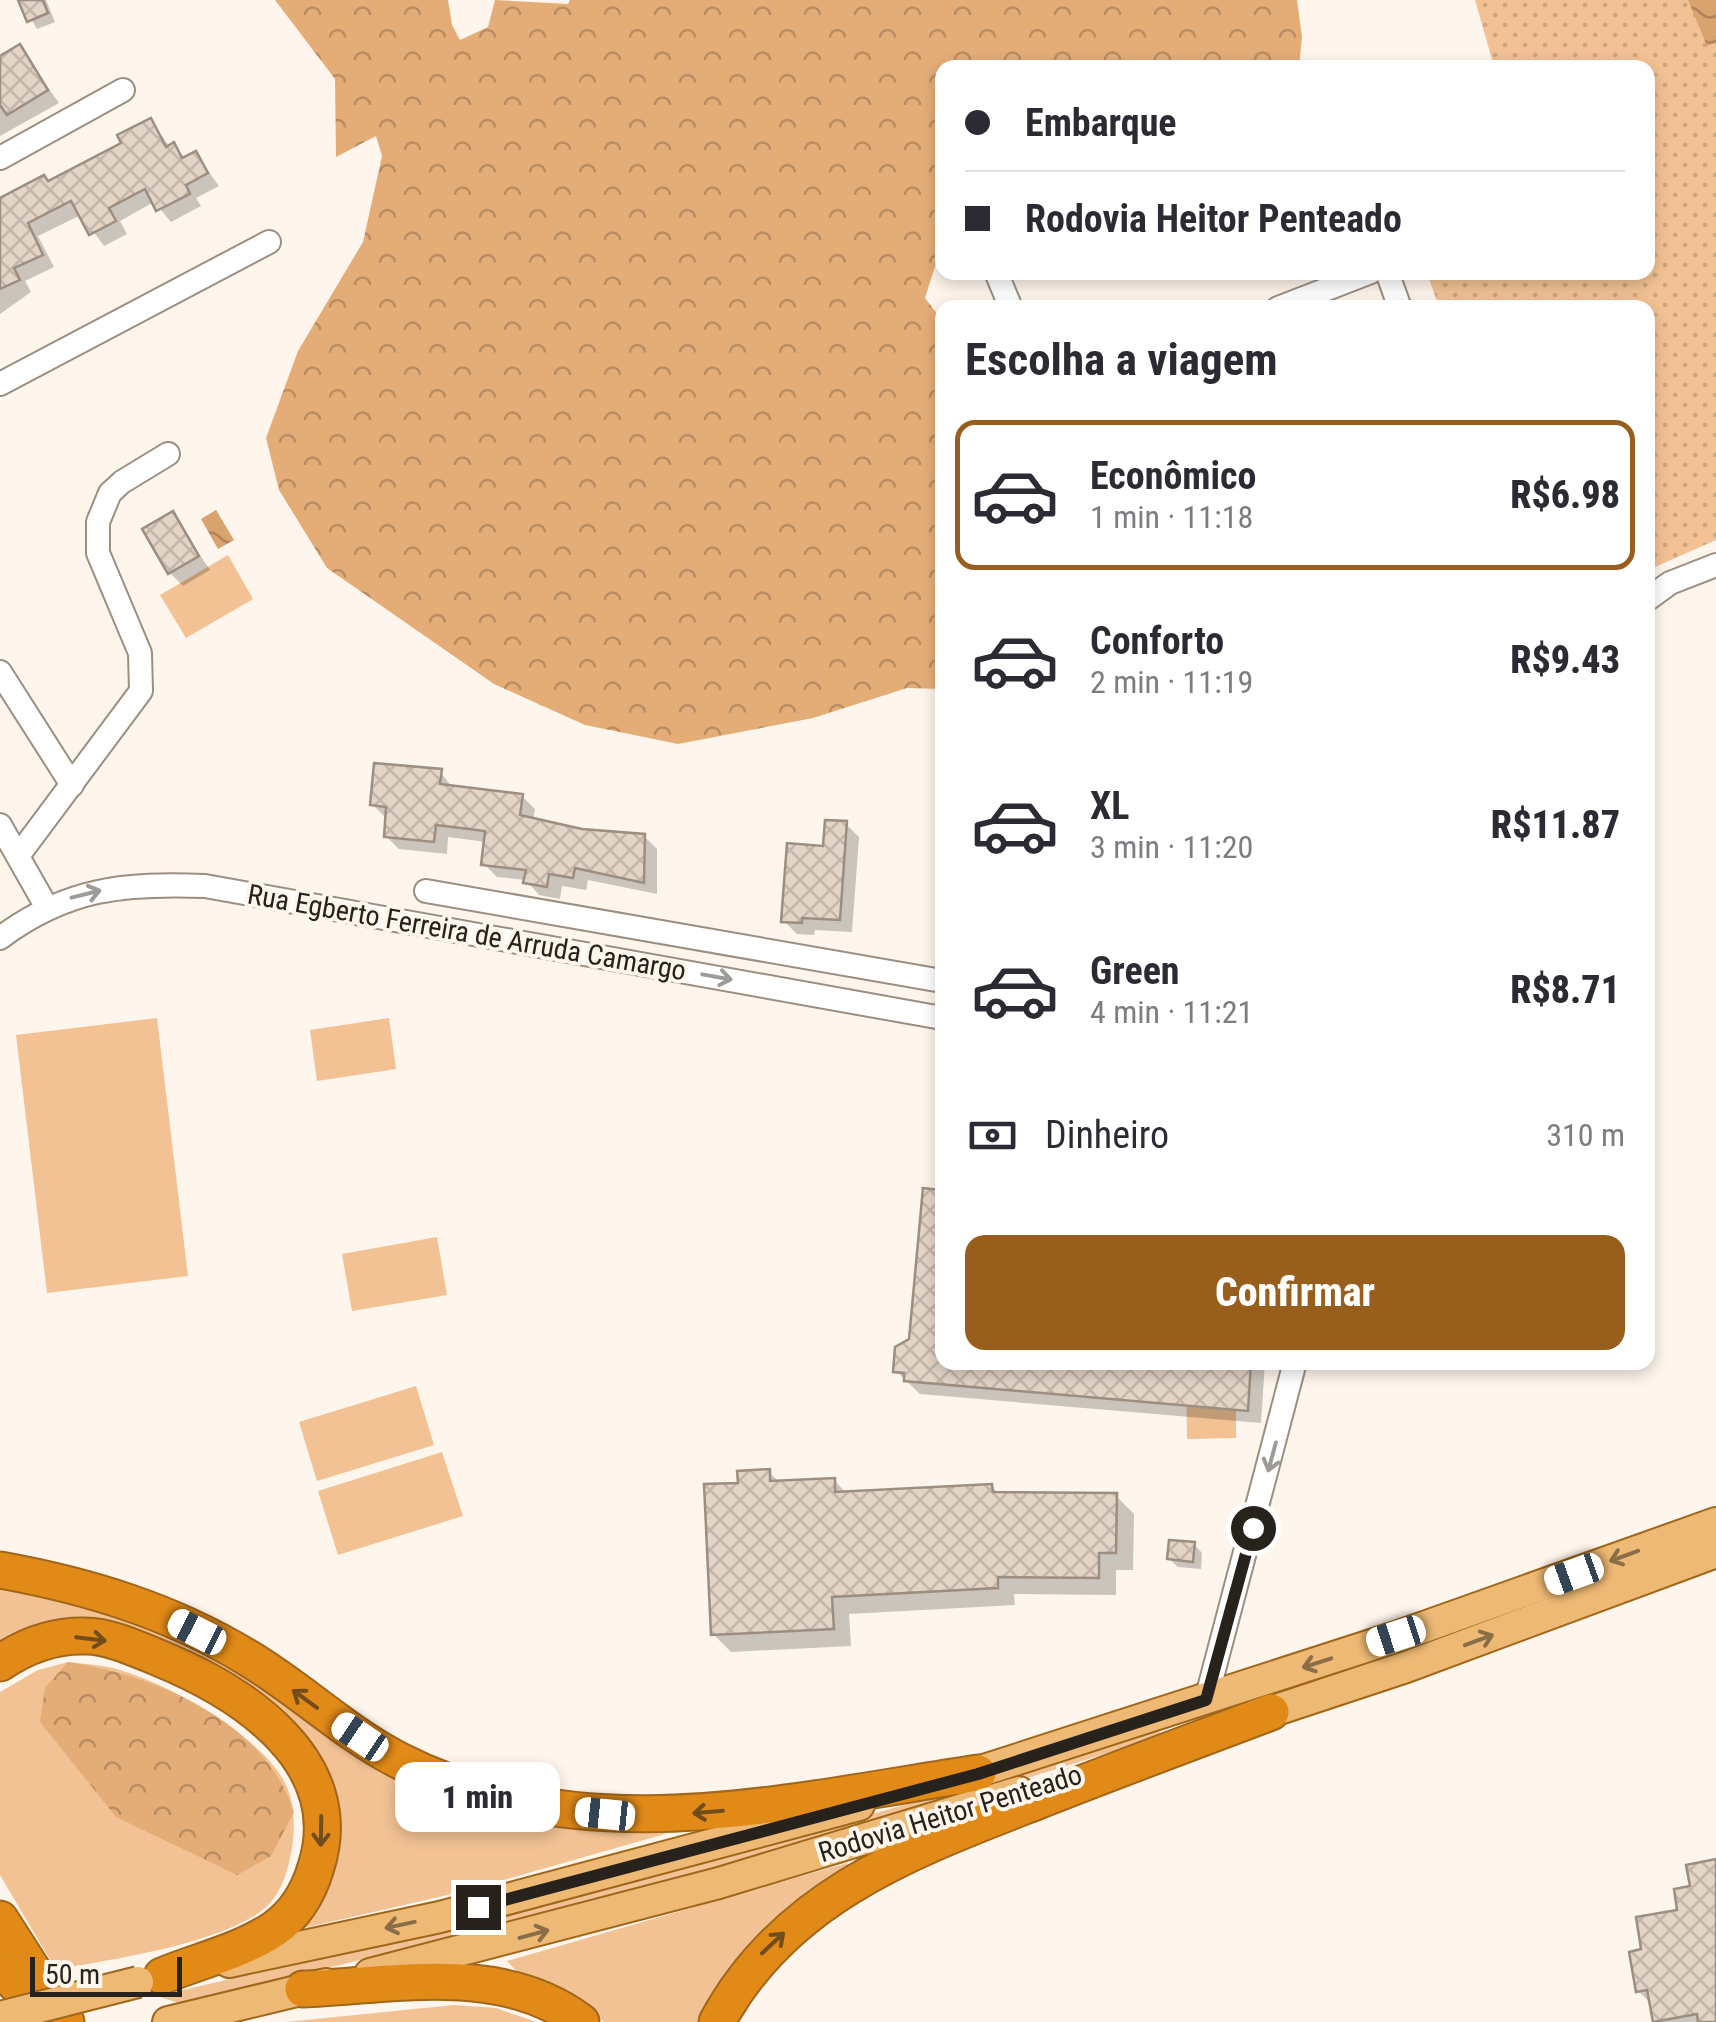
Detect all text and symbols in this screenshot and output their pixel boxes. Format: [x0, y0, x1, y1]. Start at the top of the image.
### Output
text: Embarque [1025, 101, 1177, 145]
text: Rodovia Heitor Penteado [1025, 197, 1402, 241]
text: Escolha a viagem [965, 333, 1278, 386]
icon: car [970, 450, 1060, 540]
text: Econômico [1090, 454, 1256, 498]
text: R$6.98 [1510, 473, 1620, 517]
text: 1 min · 11:18 [1090, 498, 1253, 536]
icon: car [970, 615, 1060, 705]
text: Conforto [1090, 619, 1224, 663]
text: R$9.43 [1510, 638, 1620, 682]
text: 2 min · 11:19 [1090, 663, 1253, 701]
icon: car [970, 780, 1060, 870]
text: XL [1090, 784, 1129, 828]
text: R$11.87 [1491, 803, 1620, 847]
text: 3 min · 11:20 [1090, 828, 1253, 866]
street label: Rua Egberto Ferreira de Arruda Camargo [245, 878, 689, 987]
one-way arrow [70, 884, 101, 903]
icon: car [970, 945, 1060, 1035]
text: Green [1090, 949, 1180, 993]
one-way arrow [700, 968, 732, 987]
text: R$8.71 [1510, 968, 1620, 1012]
text: 4 min · 11:21 [1090, 993, 1253, 1031]
icon: cash [965, 1108, 1020, 1163]
text: Dinheiro [1045, 1113, 1169, 1157]
text: 310 m [1546, 1116, 1625, 1154]
button: Confirmar [965, 1235, 1625, 1350]
one-way arrow [1262, 1441, 1281, 1472]
route start [1231, 1506, 1276, 1551]
one-way arrow [1610, 1548, 1641, 1566]
car [1541, 1550, 1607, 1598]
car [163, 1605, 231, 1659]
car [1363, 1612, 1429, 1660]
one-way arrow [74, 1630, 107, 1649]
one-way arrow [1463, 1630, 1494, 1648]
one-way arrow [1302, 1655, 1334, 1673]
one-way arrow [292, 1688, 319, 1709]
car [327, 1708, 393, 1766]
street label: Rodovia Heitor Penteado [814, 1758, 1086, 1869]
callout: 1 min [396, 1762, 560, 1832]
text: 1 min [442, 1778, 513, 1816]
car [574, 1796, 636, 1832]
one-way arrow [692, 1802, 725, 1821]
one-way arrow [312, 1814, 330, 1847]
route end [456, 1885, 501, 1930]
one-way arrow [384, 1917, 416, 1936]
one-way arrow [518, 1923, 549, 1942]
one-way arrow [760, 1932, 786, 1956]
scale bar [30, 1952, 182, 1996]
text: 50 m [45, 1958, 100, 1991]

